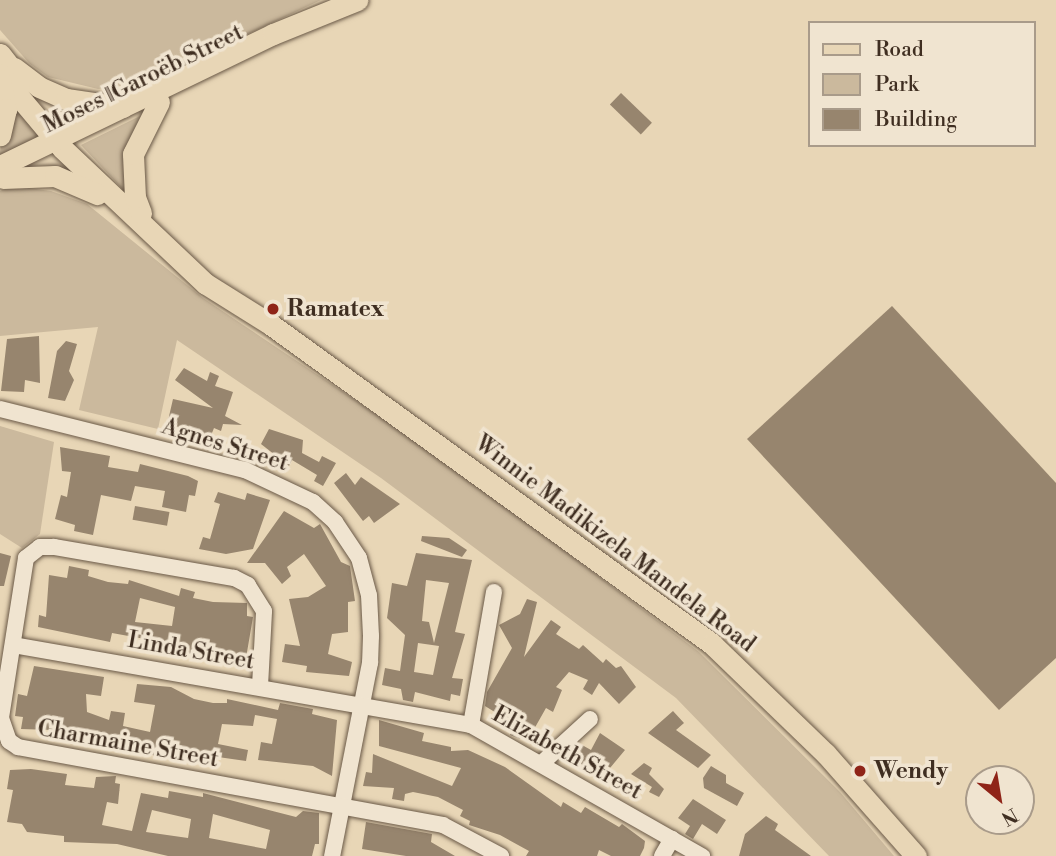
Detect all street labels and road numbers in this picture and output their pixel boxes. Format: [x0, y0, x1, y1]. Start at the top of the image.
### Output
street label: Moses ǁGaroëb Street [38, 19, 248, 139]
street label: Agnes Street [158, 413, 292, 477]
street label: Winnie Madikizela Mandela Road [469, 429, 761, 659]
street label: Linda Street [125, 626, 257, 676]
street label: Elizabeth Street [487, 700, 647, 806]
street label: Charmaine Street [35, 714, 221, 774]

